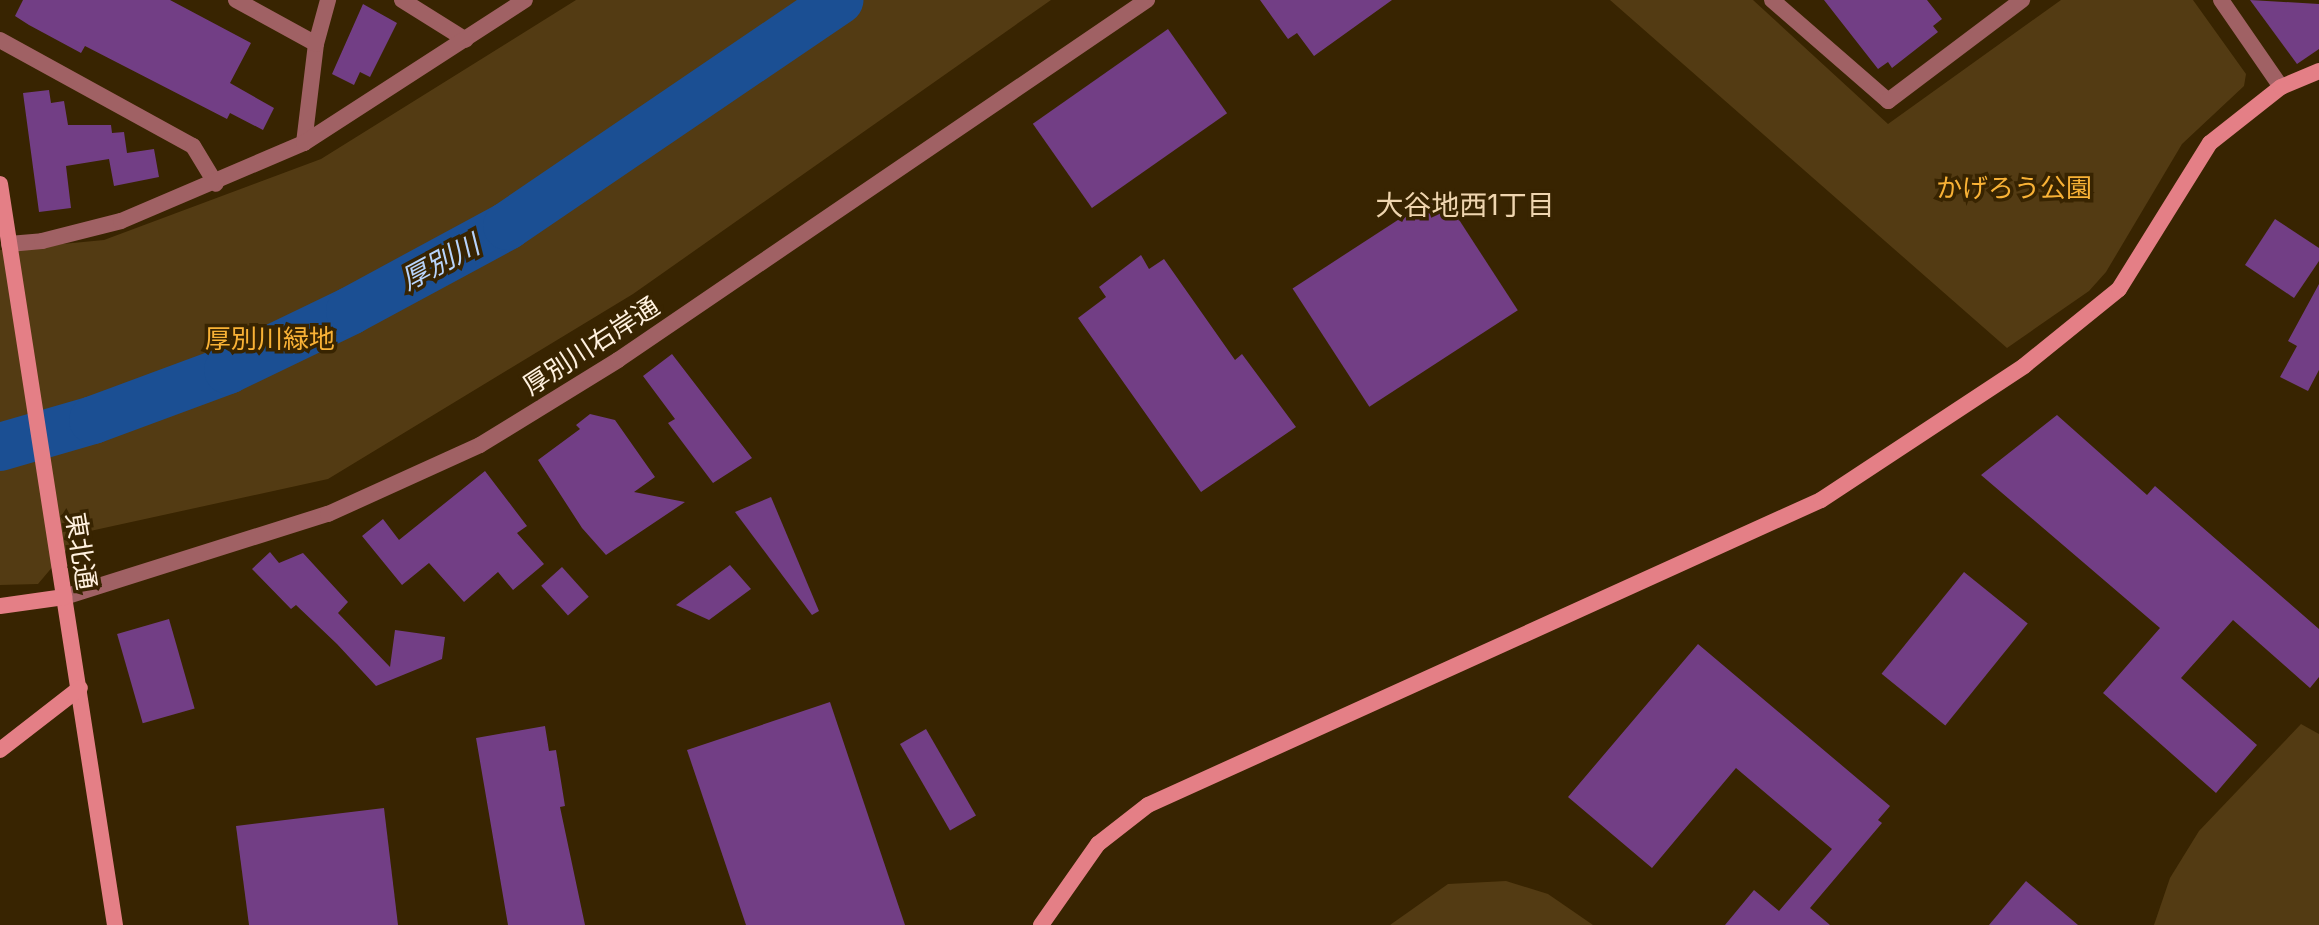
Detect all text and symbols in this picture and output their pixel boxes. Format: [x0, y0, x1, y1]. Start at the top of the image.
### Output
park label: かげろう公園 [1936, 172, 2092, 204]
district label: 大谷地西1丁目 [1375, 188, 1555, 222]
water label: 厚別川 [395, 227, 485, 297]
street label: 厚別川右岸通 [517, 290, 665, 402]
park label: 厚別川緑地 [205, 323, 335, 355]
street label: 東北通 [59, 510, 103, 592]

